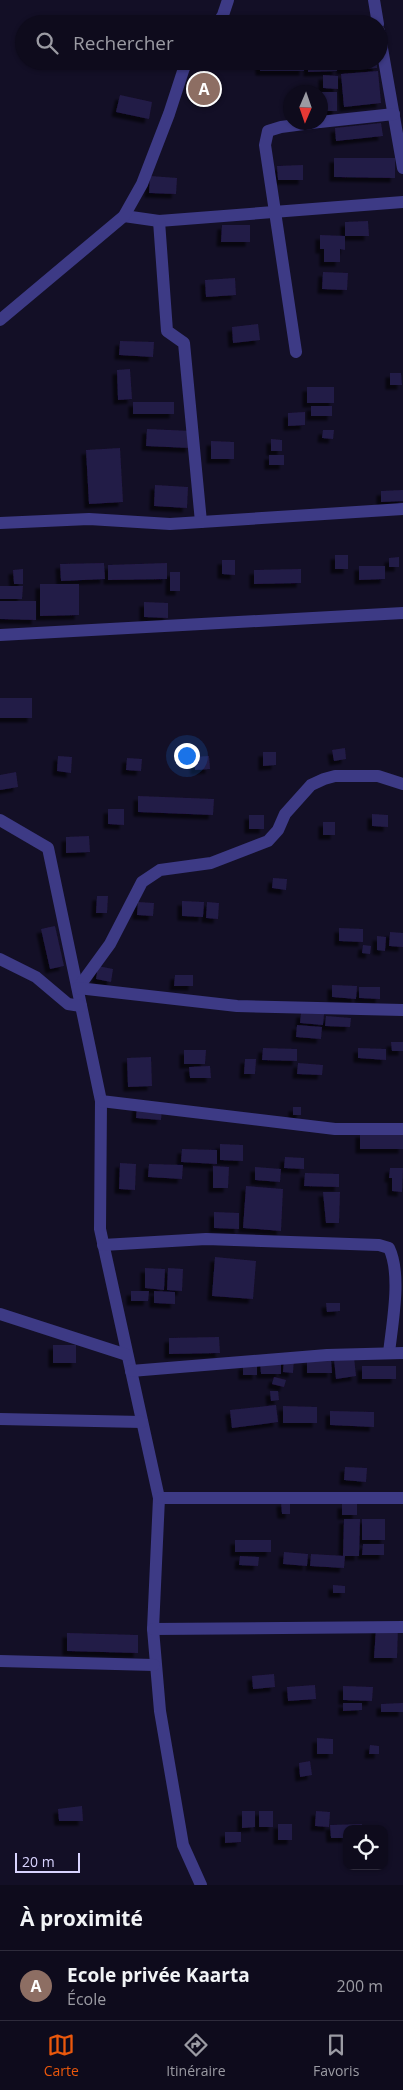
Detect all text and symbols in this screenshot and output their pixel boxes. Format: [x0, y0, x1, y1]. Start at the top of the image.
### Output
search box [15, 15, 388, 70]
icon: search [33, 29, 61, 57]
text: Rechercher [73, 30, 174, 56]
pin: A [188, 70, 220, 108]
north arrow [283, 85, 328, 130]
your location [174, 743, 200, 769]
map controls [343, 1825, 388, 1870]
button: locate [343, 1825, 388, 1870]
scale bar [15, 1850, 80, 1873]
text: 20 m [22, 1852, 55, 1871]
text: À proximité [20, 1904, 143, 1932]
text: Ecole privée Kaarta [67, 1962, 250, 1988]
text: A [30, 1975, 42, 1997]
text: 200 m [337, 1975, 383, 1997]
text: École [67, 1988, 106, 2010]
tab: Carte [44, 2031, 79, 2080]
tab: Itinéraire [166, 2031, 226, 2080]
tab: Favoris [313, 2031, 359, 2080]

